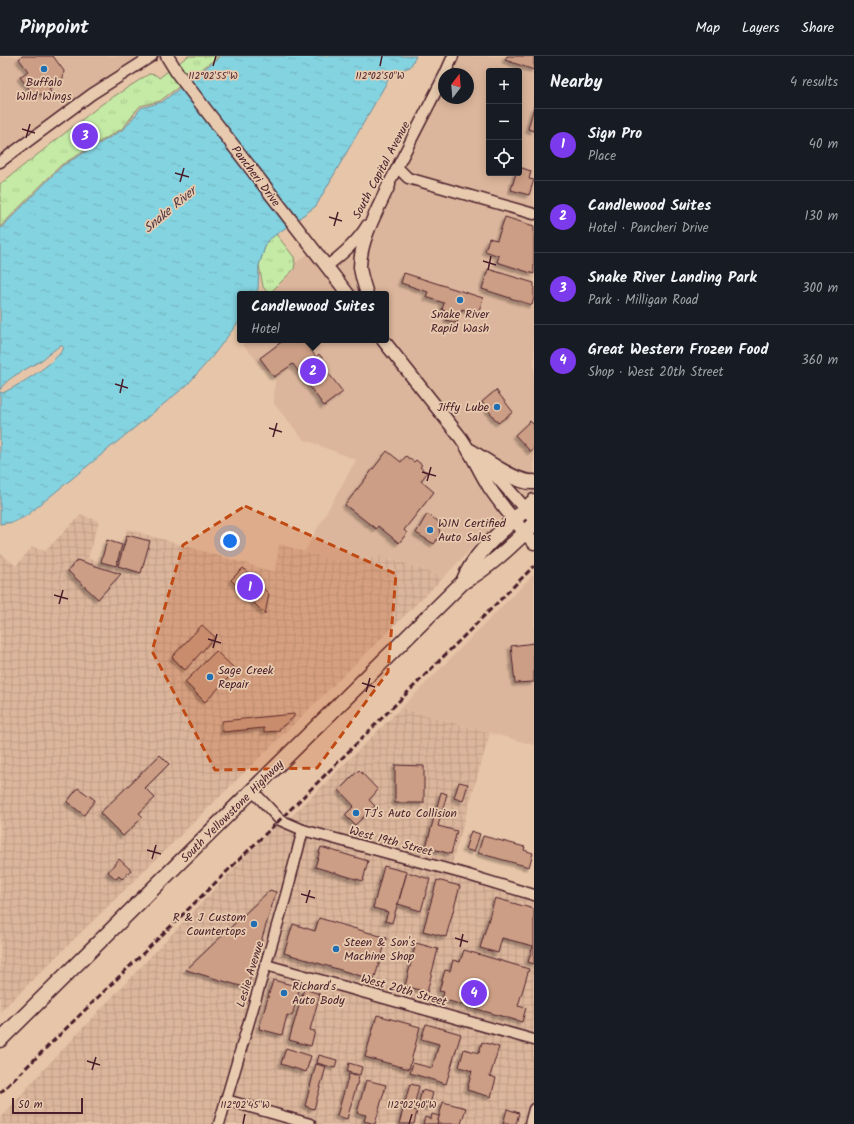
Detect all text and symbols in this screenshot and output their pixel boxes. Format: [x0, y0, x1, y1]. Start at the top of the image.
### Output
text: Pinpoint [20, 13, 89, 43]
text: Map [696, 17, 720, 39]
text: Layers [742, 17, 780, 39]
text: Share [802, 17, 834, 39]
marker: Buffalo Wild Wings [39, 64, 49, 74]
text: 112°02'55"W [188, 68, 238, 84]
text: 112°02'50"W [355, 68, 405, 84]
north arrow [438, 68, 474, 104]
map controls [486, 68, 522, 176]
button: + [486, 68, 522, 104]
text: Nearby [550, 69, 602, 96]
text: 4 results [790, 72, 838, 93]
place label: Buffalo Wild Wings [16, 73, 72, 106]
button: − [486, 104, 522, 140]
street label: South Capital Avenue [348, 117, 416, 222]
pin: 3 [72, 121, 98, 151]
text: Sign Pro [588, 122, 642, 146]
text: 1 [561, 134, 565, 155]
text: 40 m [809, 134, 838, 155]
button: locate [486, 140, 522, 176]
street label: Pancheri Drive [226, 142, 285, 211]
text: Place [588, 146, 616, 167]
water label: Snake River [139, 180, 203, 239]
text: Candlewood Suites [588, 194, 711, 218]
text: 2 [559, 206, 567, 227]
text: 130 m [804, 206, 838, 227]
text: Hotel · Pancheri Drive [588, 218, 709, 239]
text: Snake River Landing Park [588, 266, 757, 290]
text: 3 [559, 278, 567, 299]
text: 300 m [802, 278, 838, 299]
text: Park · Milligan Road [588, 290, 698, 311]
popup [237, 291, 389, 343]
text: Candlewood Suites [251, 295, 375, 319]
marker: Snake River Rapid Wash [455, 295, 465, 305]
place label: Snake River Rapid Wash [431, 305, 490, 338]
text: Hotel [251, 319, 280, 340]
text: Great Western Frozen Food [588, 338, 769, 362]
text: 4 [559, 350, 567, 371]
text: 360 m [801, 350, 838, 371]
pin: 2 [300, 356, 326, 386]
text: Shop · West 20th Street [588, 362, 724, 383]
place label: Jiffy Lube [437, 398, 490, 417]
marker: Jiffy Lube [492, 402, 502, 412]
place label: WIN Certified Auto Sales [438, 514, 507, 547]
marker: WIN Certified Auto Sales [425, 525, 435, 535]
your location [220, 531, 240, 551]
pin: 1 [237, 572, 263, 602]
place label: Sage Creek Repair [218, 661, 274, 694]
marker: Sage Creek Repair [205, 672, 215, 682]
street label: South Yellowstone Highway [176, 755, 289, 867]
place label: TJ's Auto Collision [364, 804, 457, 823]
marker: TJ's Auto Collision [351, 808, 361, 818]
street label: West 19th Street [347, 821, 435, 862]
place label: R & J Custom Countertops [173, 908, 246, 941]
marker: R & J Custom Countertops [249, 919, 259, 929]
place label: Steen & Son's Machine Shop [344, 933, 415, 966]
street label: Leslie Avenue [231, 938, 270, 1010]
marker: Steen & Son's Machine Shop [331, 944, 341, 954]
street label: West 20th Street [359, 969, 449, 1012]
place label: Richard's Auto Body [292, 977, 345, 1010]
pin: 4 [461, 978, 487, 1008]
marker: Richard's Auto Body [279, 988, 289, 998]
scale bar [12, 1096, 83, 1115]
text: 50 m [18, 1096, 43, 1114]
text: 112°02'45"W [220, 1097, 270, 1113]
text: 112°02'40"W [387, 1097, 437, 1113]

